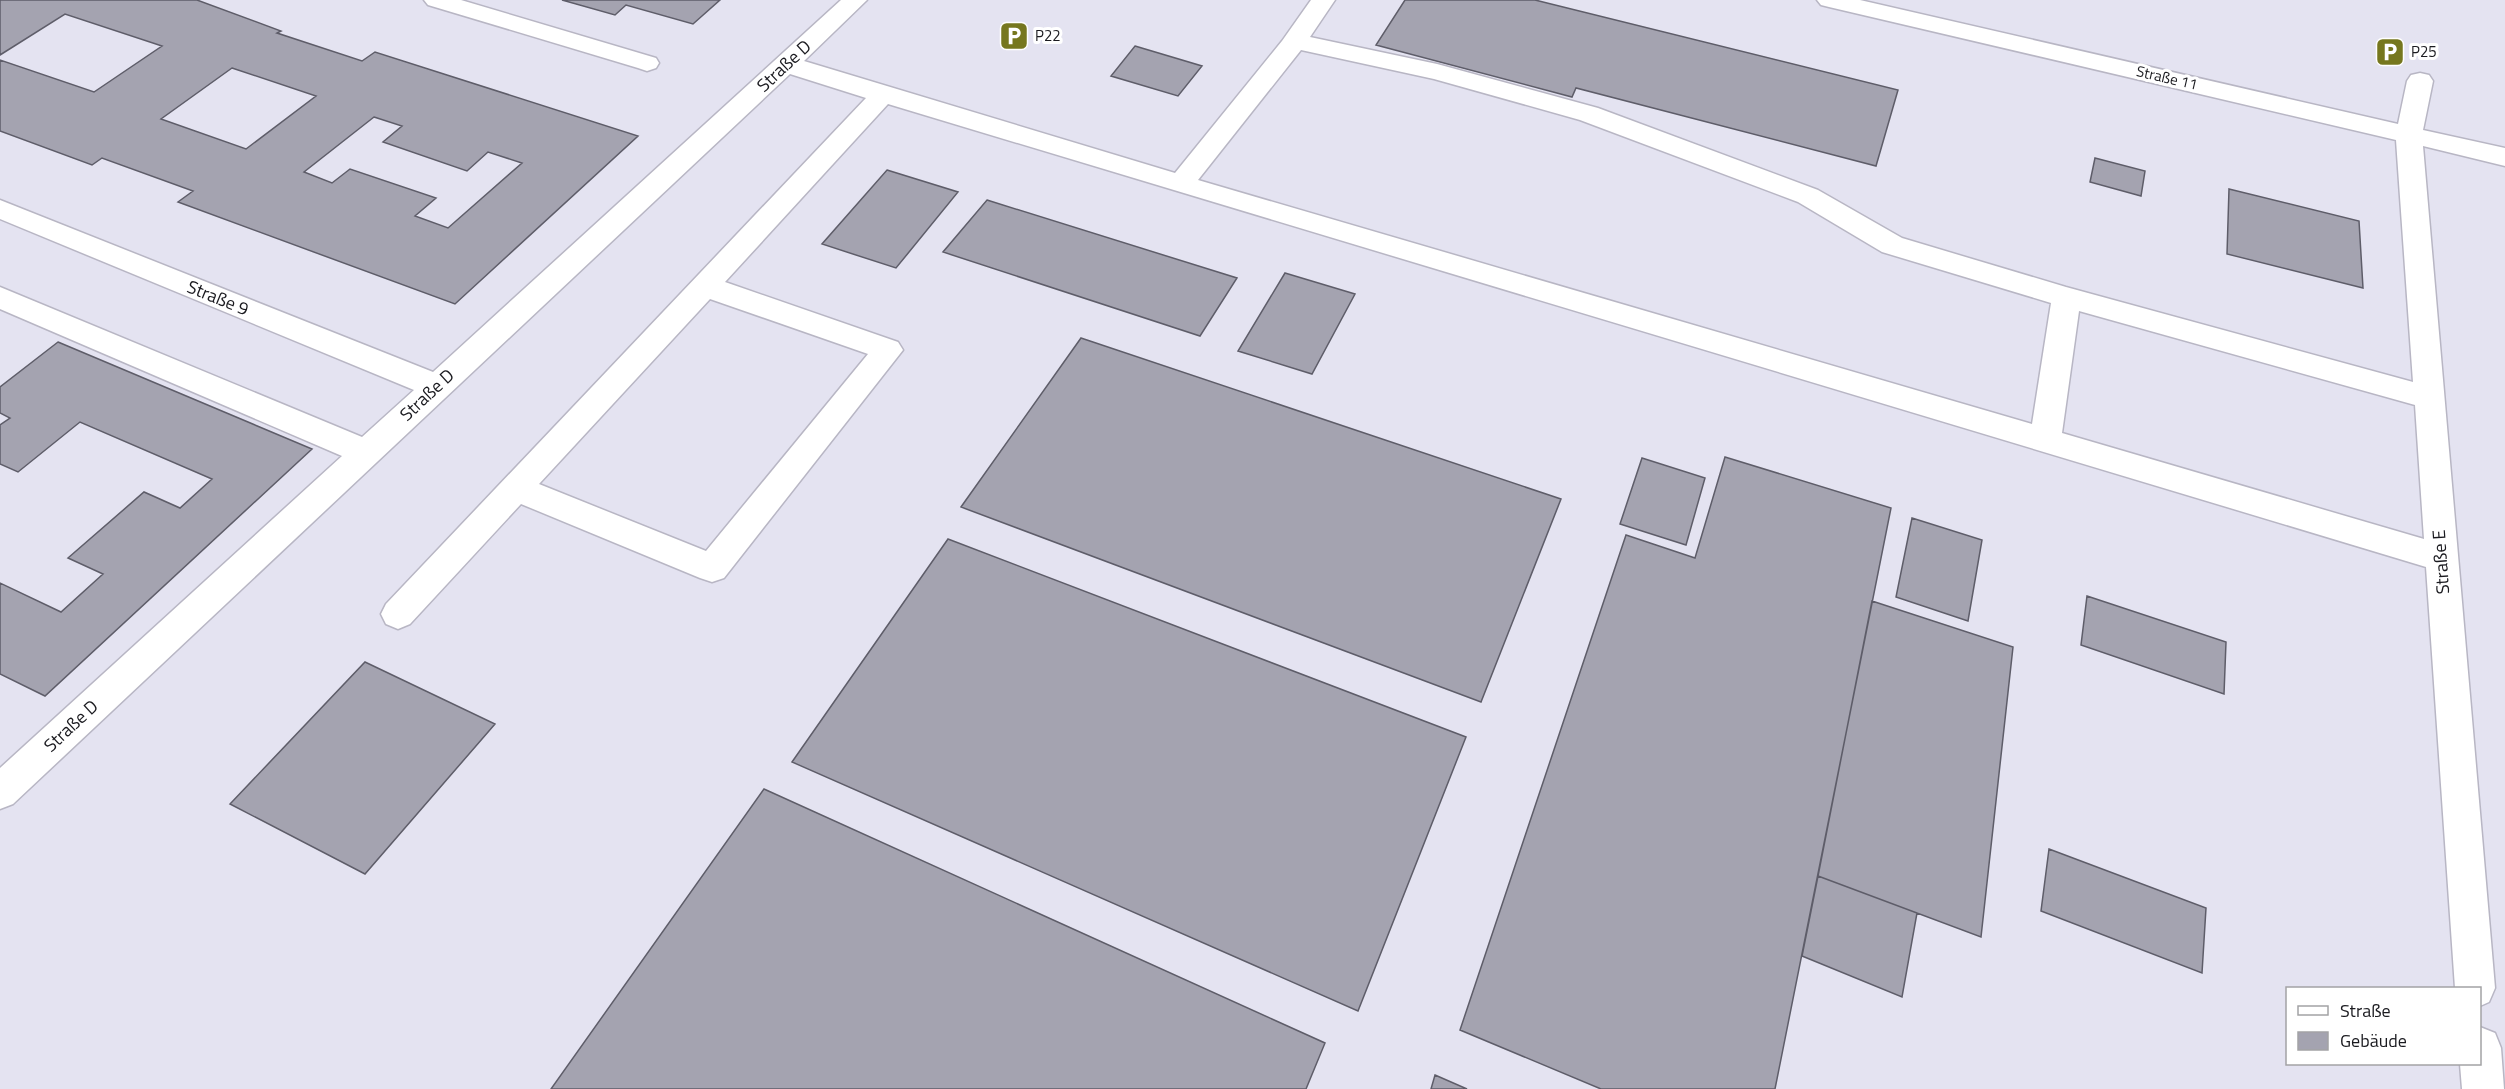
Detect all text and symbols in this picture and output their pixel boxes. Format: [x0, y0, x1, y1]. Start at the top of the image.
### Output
parking icon: P22 [998, 20, 1030, 52]
place label: P22 [1035, 24, 1061, 47]
street label: Straße D [750, 33, 817, 98]
parking icon: P25 [2374, 36, 2406, 68]
place label: P25 [2411, 40, 2437, 63]
street label: Straße 11 [2134, 59, 2200, 96]
street label: Straße 9 [183, 273, 253, 322]
street label: Straße D [393, 362, 460, 427]
street label: Straße E [2425, 529, 2456, 595]
street label: Straße D [37, 693, 104, 758]
legend [2286, 987, 2481, 1065]
text: Straße [2340, 997, 2391, 1024]
text: Gebäude [2340, 1027, 2407, 1054]

